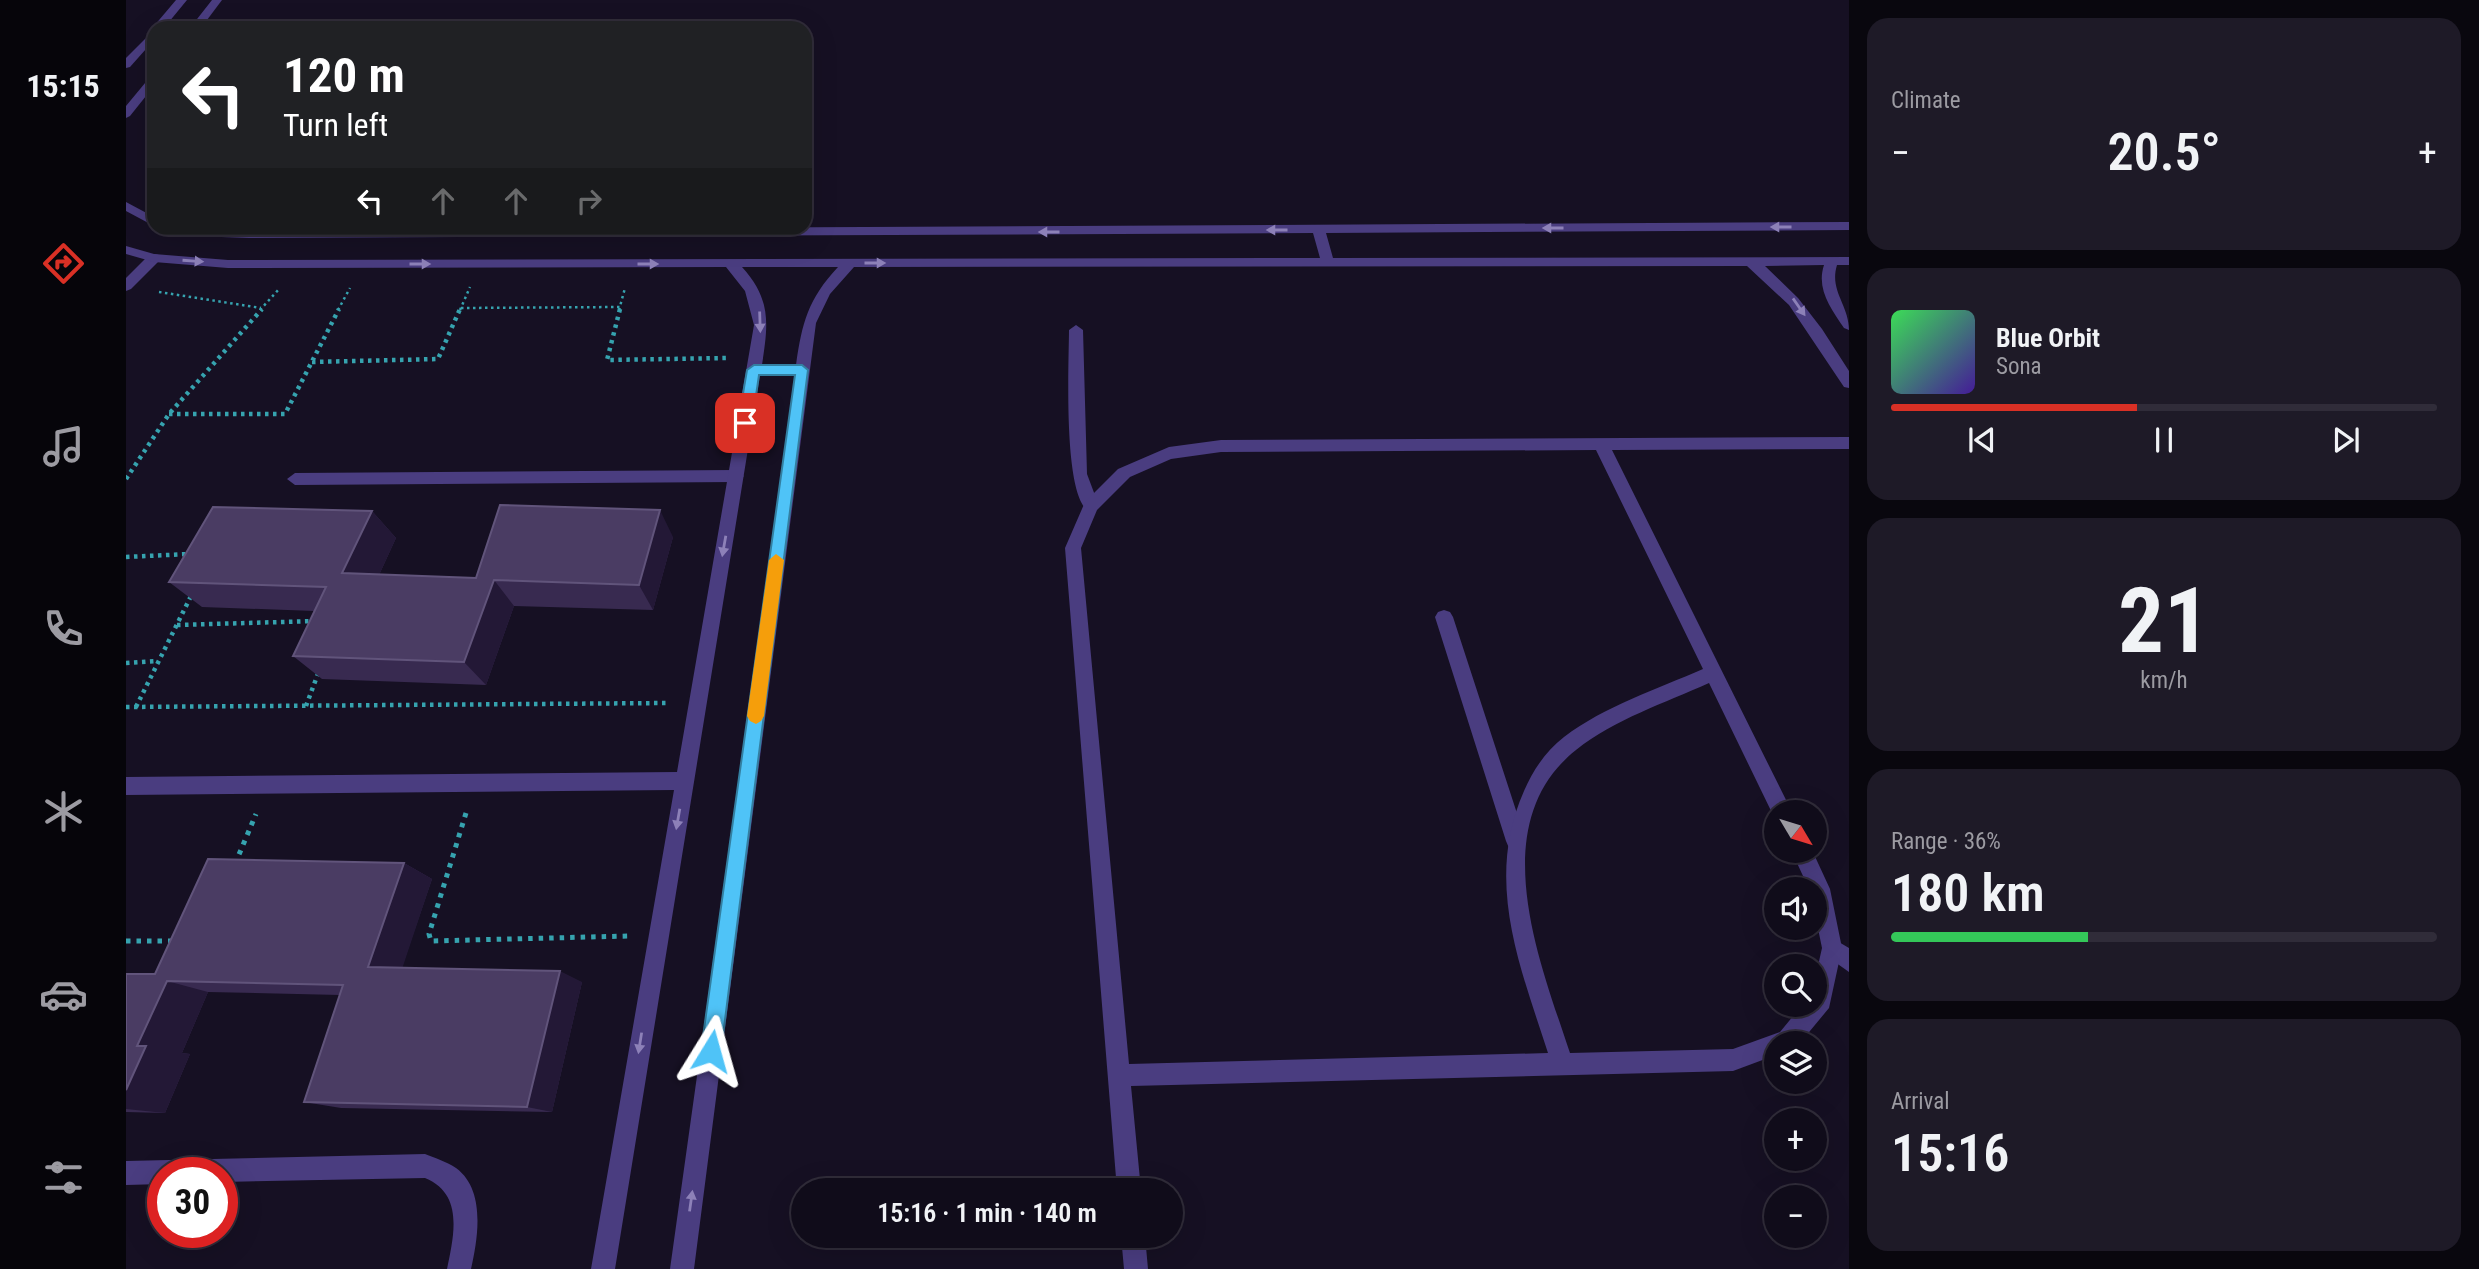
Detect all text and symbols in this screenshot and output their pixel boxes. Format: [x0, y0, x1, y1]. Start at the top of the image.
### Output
text: 120 m [283, 47, 405, 104]
icon: left [168, 49, 259, 140]
text: 15:15 [26, 67, 100, 105]
text: Climate [1891, 87, 1961, 114]
text: Turn left [283, 106, 388, 144]
text: 20.5° [2107, 122, 2221, 183]
text: − [1891, 131, 1910, 175]
text: + [2418, 131, 2437, 175]
icon: left [351, 182, 389, 220]
icon: ahead [424, 182, 462, 220]
icon: ahead [497, 182, 535, 220]
icon: right [570, 182, 608, 220]
one-way arrow [1770, 221, 1792, 233]
one-way arrow [1542, 222, 1564, 234]
one-way arrow [1266, 224, 1288, 236]
one-way arrow [1038, 226, 1060, 237]
icon: directions [39, 239, 88, 288]
one-way arrow [182, 256, 204, 267]
one-way arrow [865, 257, 887, 269]
one-way arrow [410, 258, 432, 270]
one-way arrow [637, 258, 659, 270]
one-way arrow [1792, 298, 1806, 316]
one-way arrow [754, 311, 765, 333]
text: Blue Orbit [1996, 323, 2100, 353]
text: Sona [1996, 353, 2042, 380]
pin [715, 393, 775, 453]
icon: arrive [726, 404, 764, 442]
icon: previous [1963, 421, 2001, 459]
icon: pause [2145, 421, 2183, 459]
icon: next [2327, 421, 2365, 459]
icon: music [39, 422, 88, 471]
one-way arrow [718, 535, 729, 557]
text: 21 [2118, 568, 2210, 674]
icon: phone [39, 604, 88, 653]
text: km/h [2140, 667, 2188, 694]
icon: climate [39, 787, 88, 836]
north arrow [1764, 800, 1827, 863]
map controls [1764, 800, 1827, 1248]
one-way arrow [672, 808, 683, 830]
text: Range · 36% [1891, 828, 2001, 855]
text: 180 km [1891, 863, 2045, 924]
button: sound [1764, 877, 1827, 940]
button: search [1764, 954, 1827, 1017]
icon: car [39, 970, 88, 1019]
position arrow [674, 1014, 748, 1088]
button: layers [1764, 1031, 1827, 1094]
one-way arrow [634, 1032, 645, 1054]
text: Arrival [1891, 1088, 1950, 1115]
button: + [1764, 1108, 1827, 1171]
text: 15:16 [1891, 1123, 2009, 1184]
icon: filters [39, 1153, 88, 1202]
speed limit sign: 30 [147, 1157, 238, 1248]
button: − [1764, 1185, 1827, 1248]
one-way arrow [685, 1190, 696, 1212]
text: 15:16 · 1 min · 140 m [877, 1198, 1097, 1228]

